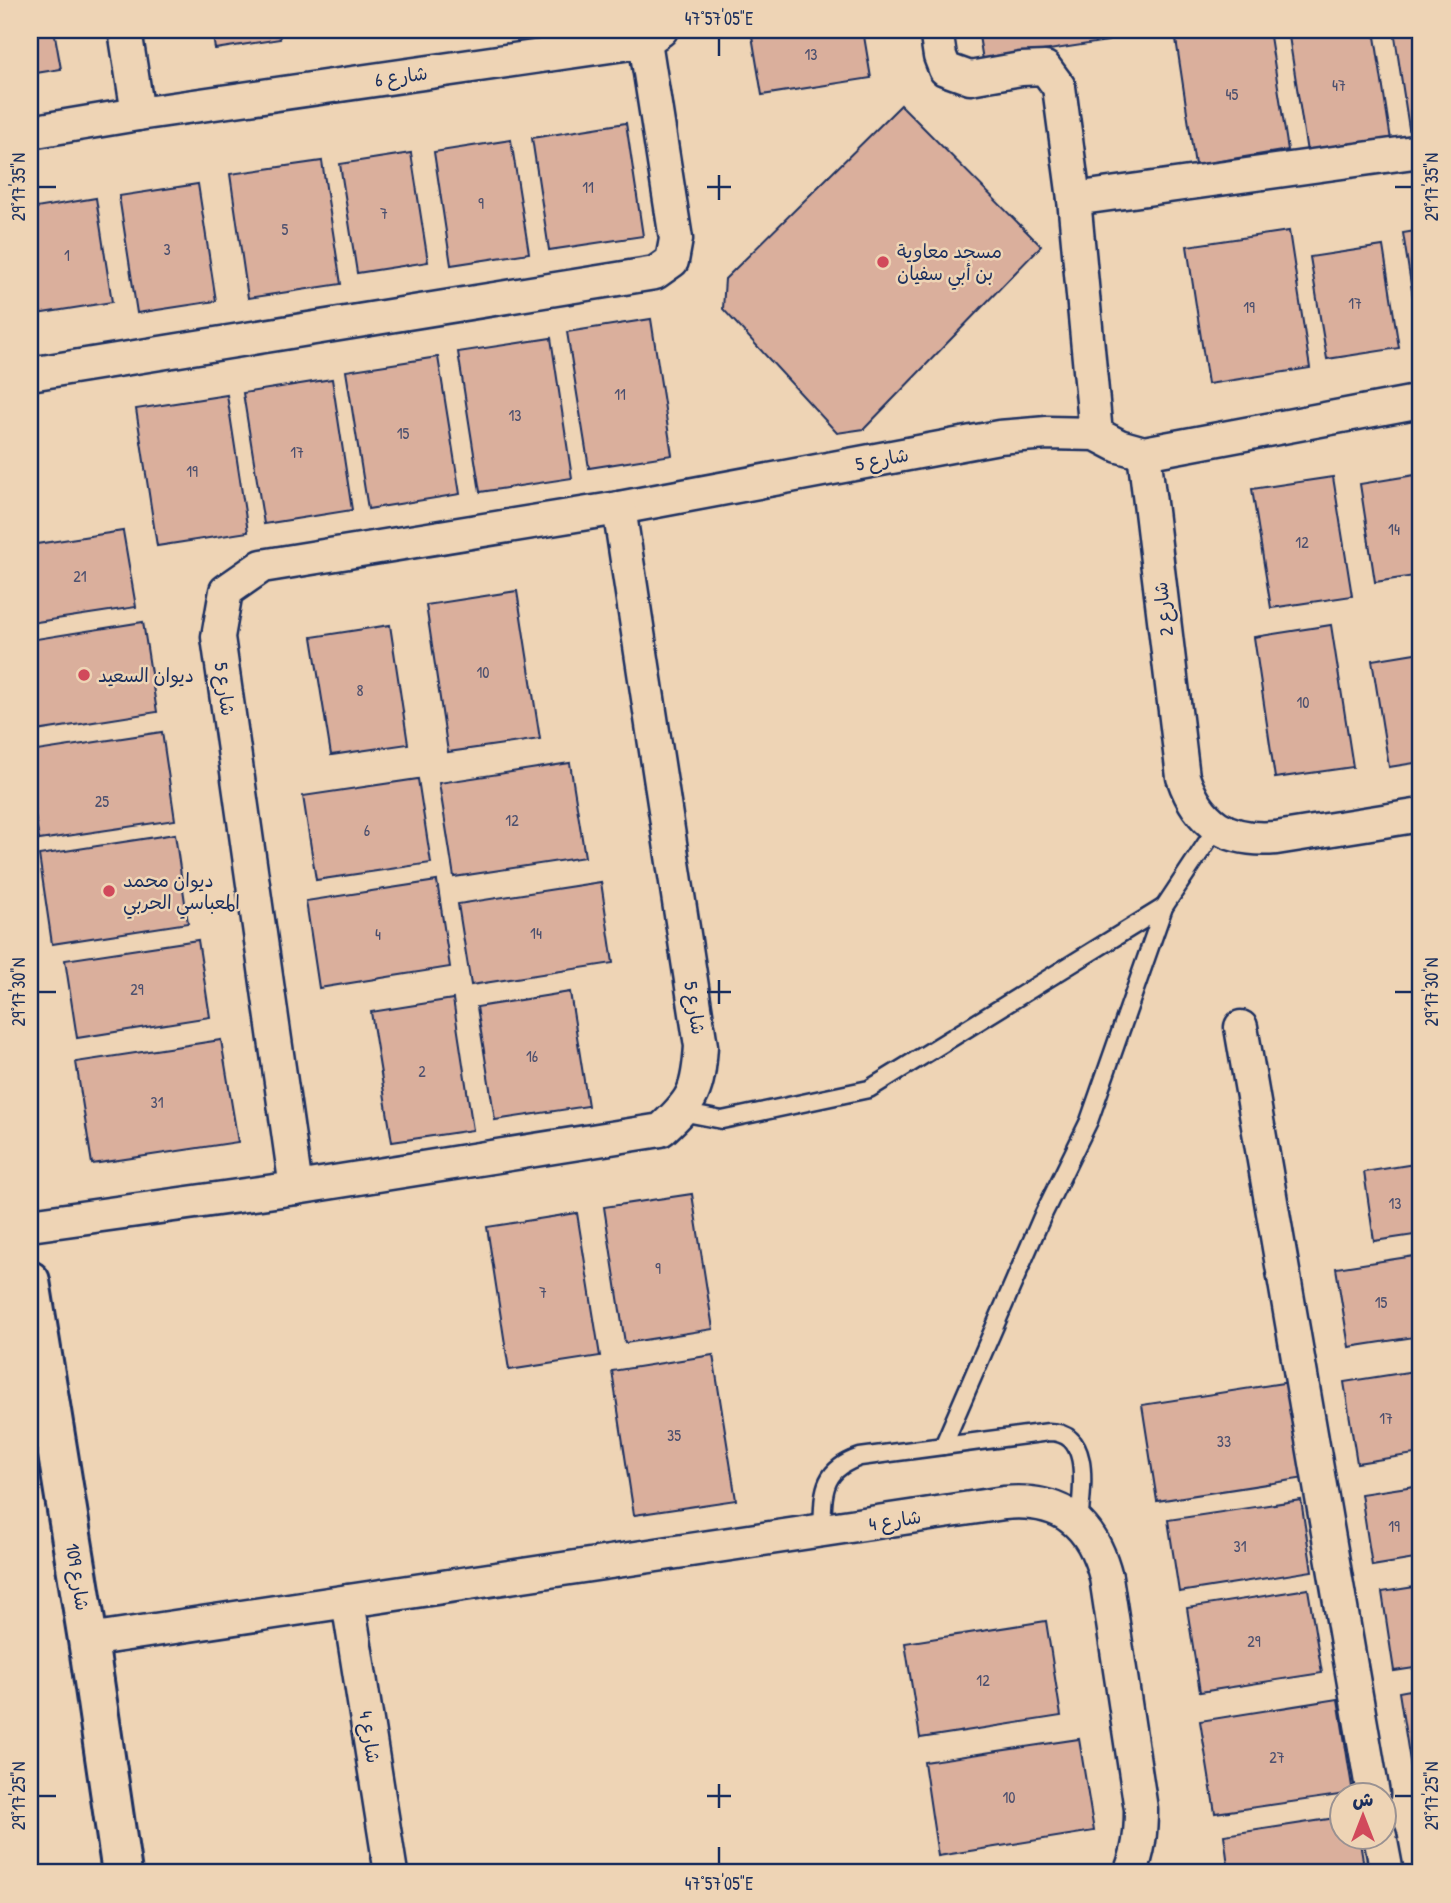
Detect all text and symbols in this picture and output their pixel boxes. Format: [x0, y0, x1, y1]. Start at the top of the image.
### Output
text: 47°57'05"E [685, 6, 753, 31]
house number: 13 [805, 43, 817, 65]
street label: شارع 6 [373, 59, 429, 94]
house number: 47 [1332, 74, 1346, 96]
house number: 45 [1226, 83, 1239, 105]
text: 29°17'35"N [6, 153, 31, 221]
text: 29°17'35"N [1419, 153, 1444, 221]
house number: 11 [582, 176, 594, 198]
house number: 9 [478, 192, 484, 214]
house number: 7 [380, 202, 388, 224]
house number: 5 [282, 218, 289, 240]
house number: 3 [163, 238, 171, 260]
place label: مسجد معاوية بن أبي سفيان [897, 238, 1002, 290]
house number: 1 [64, 244, 70, 266]
marker: مسجد معاوية بن أبي سفيان [875, 254, 891, 270]
house number: 17 [1348, 292, 1362, 314]
house number: 19 [1243, 296, 1255, 318]
house number: 11 [614, 383, 626, 405]
house number: 13 [509, 404, 521, 426]
house number: 15 [397, 422, 410, 444]
house number: 17 [290, 441, 304, 463]
street label: شارع 5 [853, 441, 911, 478]
house number: 19 [186, 460, 198, 482]
house number: 14 [1388, 518, 1400, 540]
house number: 12 [1295, 531, 1309, 553]
house number: 21 [73, 565, 87, 587]
street label: شارع 2 [1147, 580, 1180, 638]
street label: شارع 5 [207, 661, 242, 717]
house number: 10 [477, 661, 489, 683]
place label: ديوان السعيد [98, 662, 194, 688]
marker: ديوان السعيد [76, 667, 92, 683]
house number: 8 [357, 679, 364, 701]
house number: 10 [1297, 691, 1309, 713]
house number: 25 [95, 790, 109, 812]
house number: 12 [505, 809, 519, 831]
house number: 6 [364, 819, 370, 841]
place label: ديوان محمد المعباسي الحربي [123, 867, 240, 919]
marker: ديوان محمد المعباسي الحربي [101, 883, 117, 899]
house number: 14 [530, 922, 542, 944]
house number: 4 [375, 923, 381, 945]
text: 29°17'30"N [6, 958, 31, 1026]
text: 29°17'30"N [1419, 958, 1444, 1026]
house number: 29 [130, 978, 144, 1000]
street label: شارع 5 [677, 980, 712, 1037]
house number: 16 [526, 1045, 538, 1067]
house number: 2 [418, 1060, 426, 1082]
house number: 31 [151, 1091, 164, 1113]
house number: 13 [1389, 1192, 1401, 1214]
house number: 9 [655, 1257, 661, 1279]
house number: 7 [539, 1281, 547, 1303]
house number: 15 [1375, 1291, 1388, 1313]
house number: 17 [1379, 1407, 1393, 1429]
house number: 35 [667, 1424, 681, 1446]
house number: 33 [1217, 1430, 1231, 1452]
street label: شارع 4 [867, 1503, 923, 1538]
house number: 19 [1388, 1515, 1400, 1537]
house number: 31 [1234, 1535, 1247, 1557]
street label: شارع 109 [59, 1541, 96, 1613]
house number: 29 [1247, 1630, 1261, 1652]
house number: 12 [976, 1669, 990, 1691]
street label: شارع 4 [352, 1709, 387, 1765]
house number: 27 [1269, 1746, 1285, 1768]
text: 29°17'25"N [6, 1762, 31, 1830]
text: 29°17'25"N [1419, 1762, 1444, 1830]
north arrow [1328, 1780, 1398, 1850]
house number: 10 [1003, 1786, 1015, 1808]
text: ش [1353, 1786, 1374, 1812]
text: 47°57'05"E [685, 1871, 753, 1896]

